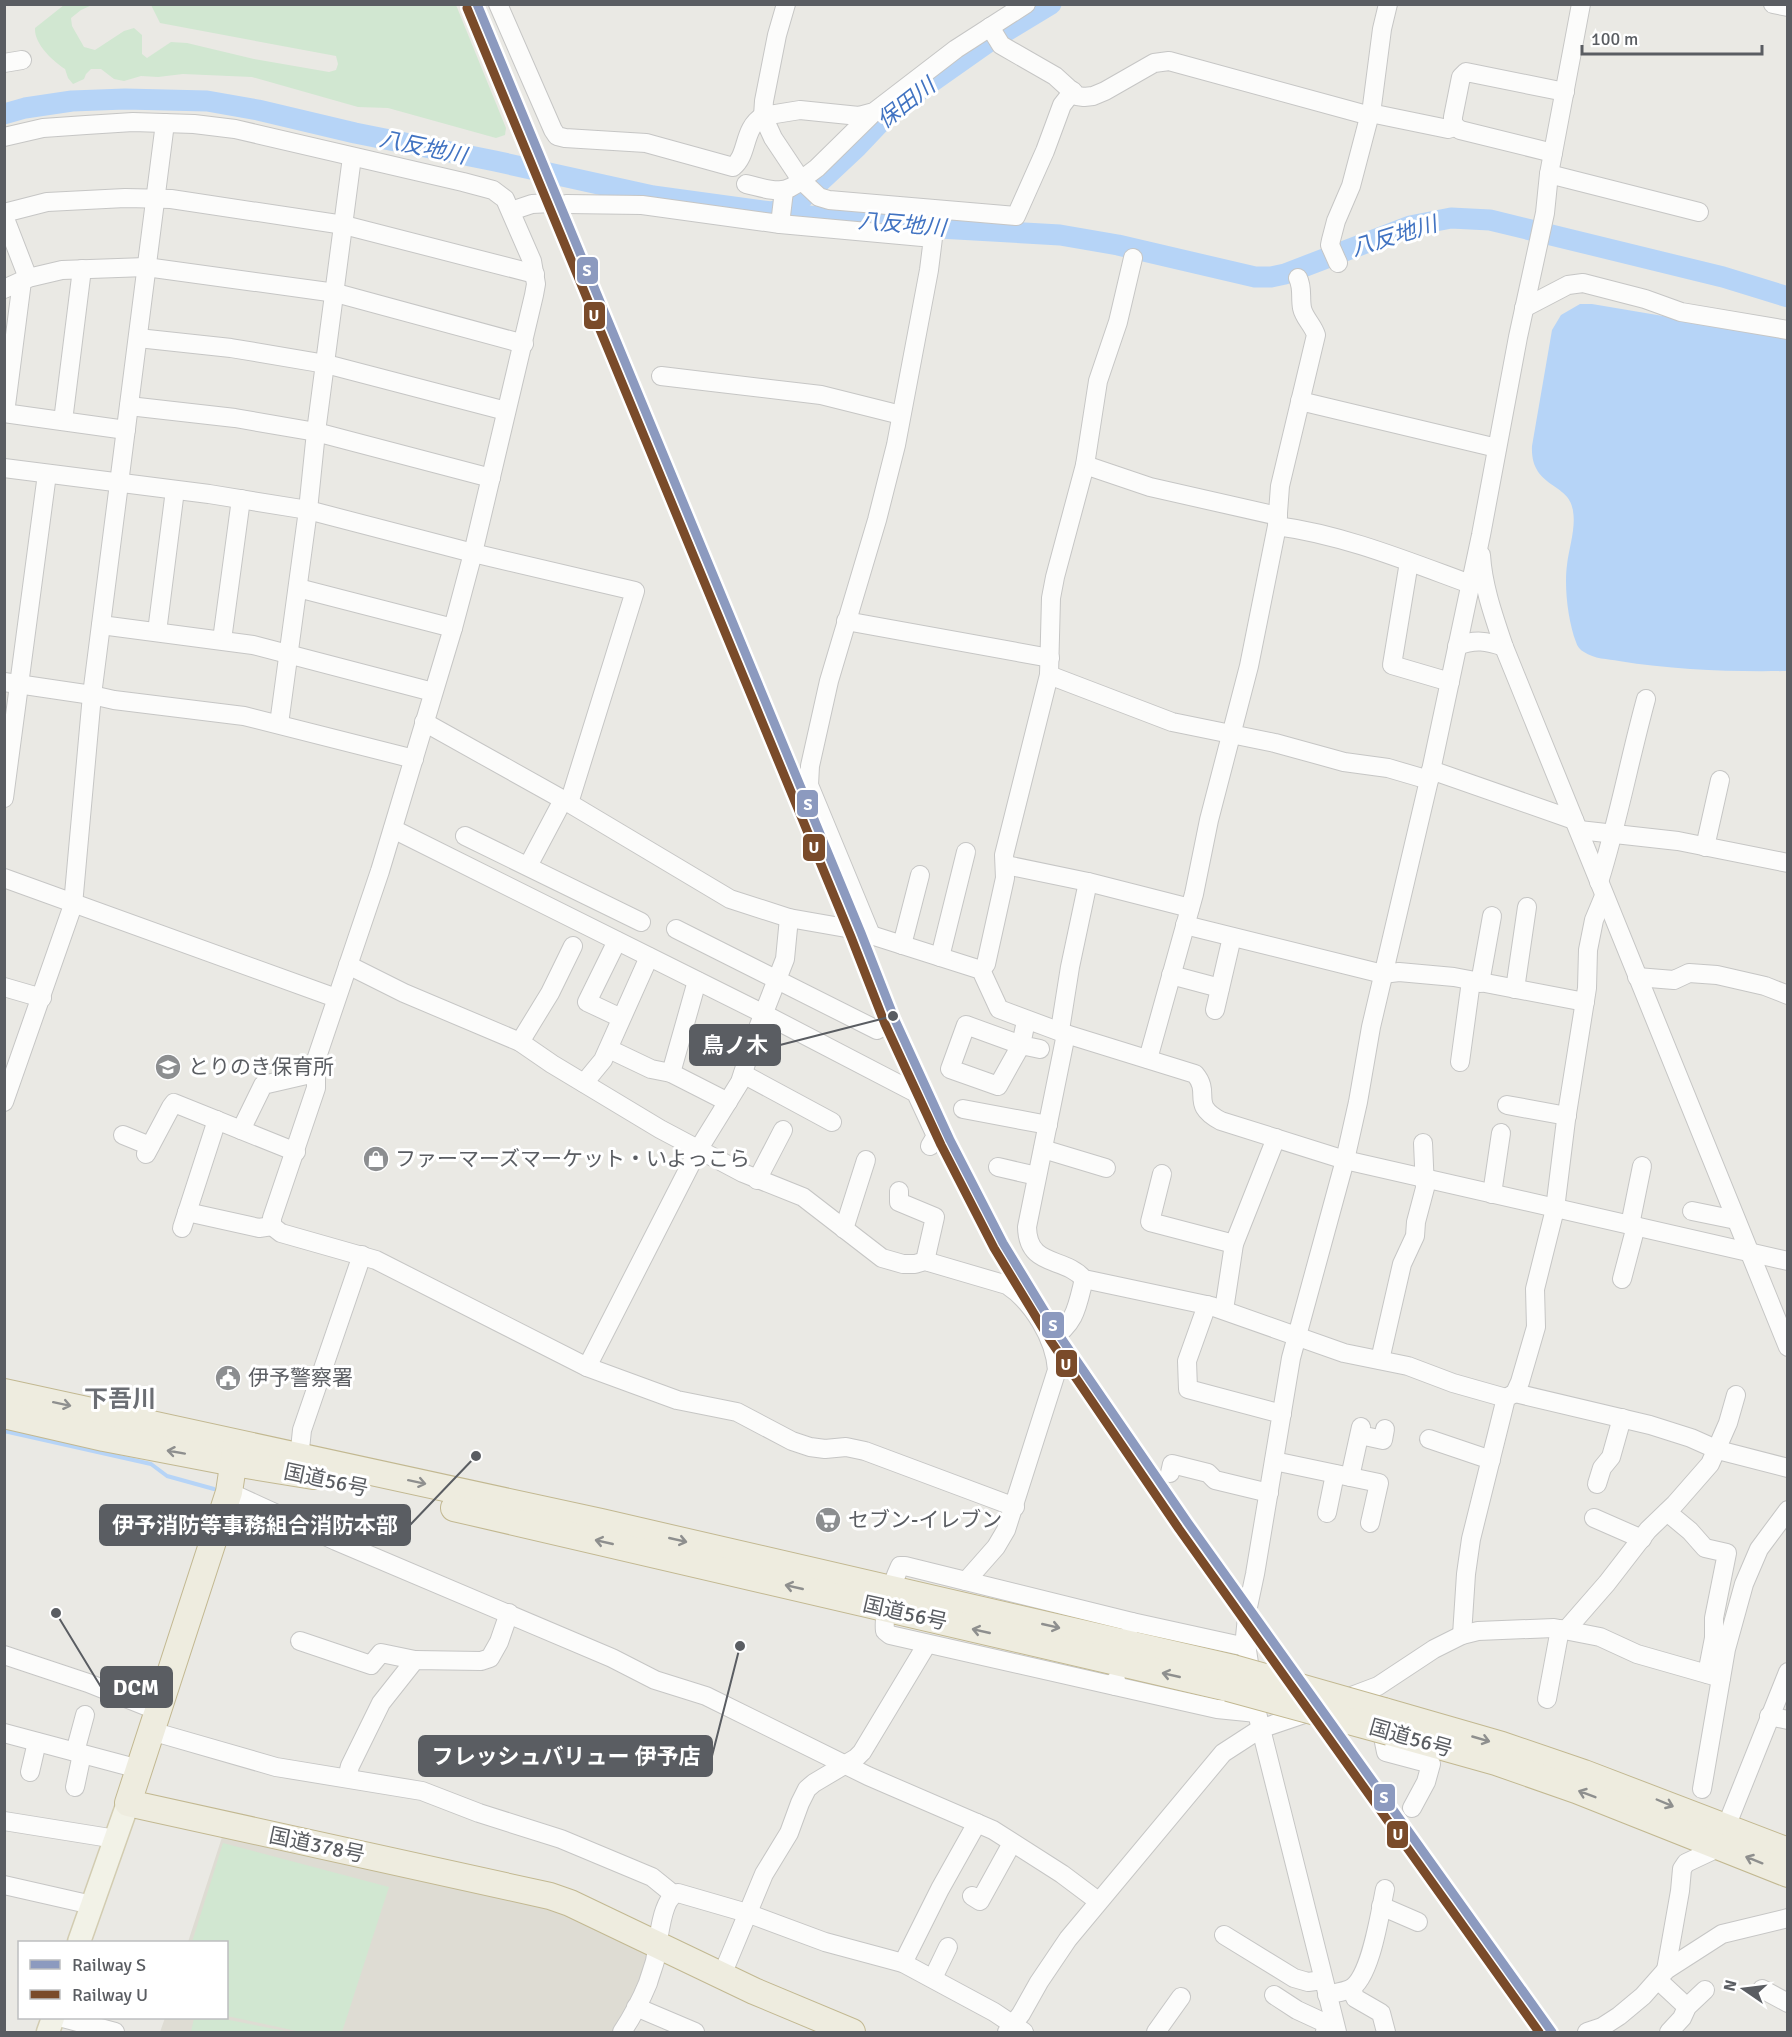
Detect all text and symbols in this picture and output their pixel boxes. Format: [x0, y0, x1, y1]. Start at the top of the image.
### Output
scale bar [1582, 18, 1762, 56]
text: 100 m [1591, 28, 1638, 50]
water label: 保田川 [872, 71, 942, 134]
water label: 八反地川 [377, 125, 471, 170]
water label: 八反地川 [857, 207, 949, 241]
water label: 八反地川 [1348, 210, 1442, 262]
line badge: S [576, 256, 599, 285]
text: S [583, 261, 592, 281]
line badge: U [583, 301, 606, 330]
text: U [589, 306, 599, 326]
line badge: S [796, 789, 819, 818]
text: S [804, 795, 813, 815]
line badge: U [802, 833, 826, 862]
text: U [809, 838, 819, 858]
callout: 鳥ノ木 [690, 1025, 780, 1065]
text: 鳥ノ木 [702, 1032, 768, 1059]
school or university icon: とりのき保育所 [153, 1052, 183, 1082]
place label: とりのき保育所 [188, 1054, 334, 1080]
shop icon: ファーマーズマーケット・いよっこら [361, 1144, 391, 1174]
place label: ファーマーズマーケット・いよっこら [395, 1146, 750, 1172]
line badge: S [1041, 1311, 1065, 1339]
text: S [1049, 1316, 1058, 1336]
line badge: U [1055, 1349, 1078, 1378]
text: U [1061, 1355, 1071, 1375]
public building icon: 伊予警察署 [213, 1363, 243, 1393]
place label: 伊予警察署 [248, 1365, 353, 1391]
district label: 下吾川 [84, 1384, 156, 1414]
one-way arrow [51, 1399, 71, 1410]
one-way arrow [167, 1446, 187, 1457]
street label: 国道56号 [281, 1458, 371, 1502]
one-way arrow [407, 1477, 426, 1488]
callout: 伊予消防等事務組合消防本部 [100, 1505, 410, 1545]
supermarket icon: セブン-イレブン [813, 1505, 843, 1535]
place label: セブン-イレブン [848, 1507, 1002, 1533]
text: 伊予消防等事務組合消防本部 [112, 1512, 398, 1539]
one-way arrow [668, 1535, 688, 1546]
one-way arrow [595, 1536, 614, 1548]
one-way arrow [785, 1581, 804, 1593]
street label: 国道56号 [860, 1591, 950, 1635]
one-way arrow [1042, 1620, 1061, 1632]
one-way arrow [972, 1625, 991, 1637]
callout: DCM [101, 1667, 172, 1707]
one-way arrow [1162, 1669, 1181, 1680]
text: DCM [113, 1674, 159, 1701]
street label: 国道56号 [1366, 1714, 1456, 1762]
one-way arrow [1471, 1734, 1490, 1745]
callout: フレッシュバリュー 伊予店 [419, 1736, 712, 1776]
text: フレッシュバリュー 伊予店 [432, 1743, 700, 1770]
line badge: S [1373, 1783, 1396, 1812]
text: S [1380, 1788, 1389, 1808]
one-way arrow [1578, 1788, 1597, 1799]
one-way arrow [1655, 1798, 1674, 1809]
line badge: U [1386, 1820, 1409, 1849]
street label: 国道378号 [267, 1822, 367, 1868]
text: U [1393, 1825, 1403, 1845]
one-way arrow [1745, 1854, 1763, 1865]
legend [18, 1941, 228, 2019]
text: Railway S [72, 1954, 146, 1976]
north arrow [1714, 1959, 1774, 2019]
text: N [1719, 1978, 1741, 1993]
text: Railway U [72, 1984, 148, 2006]

